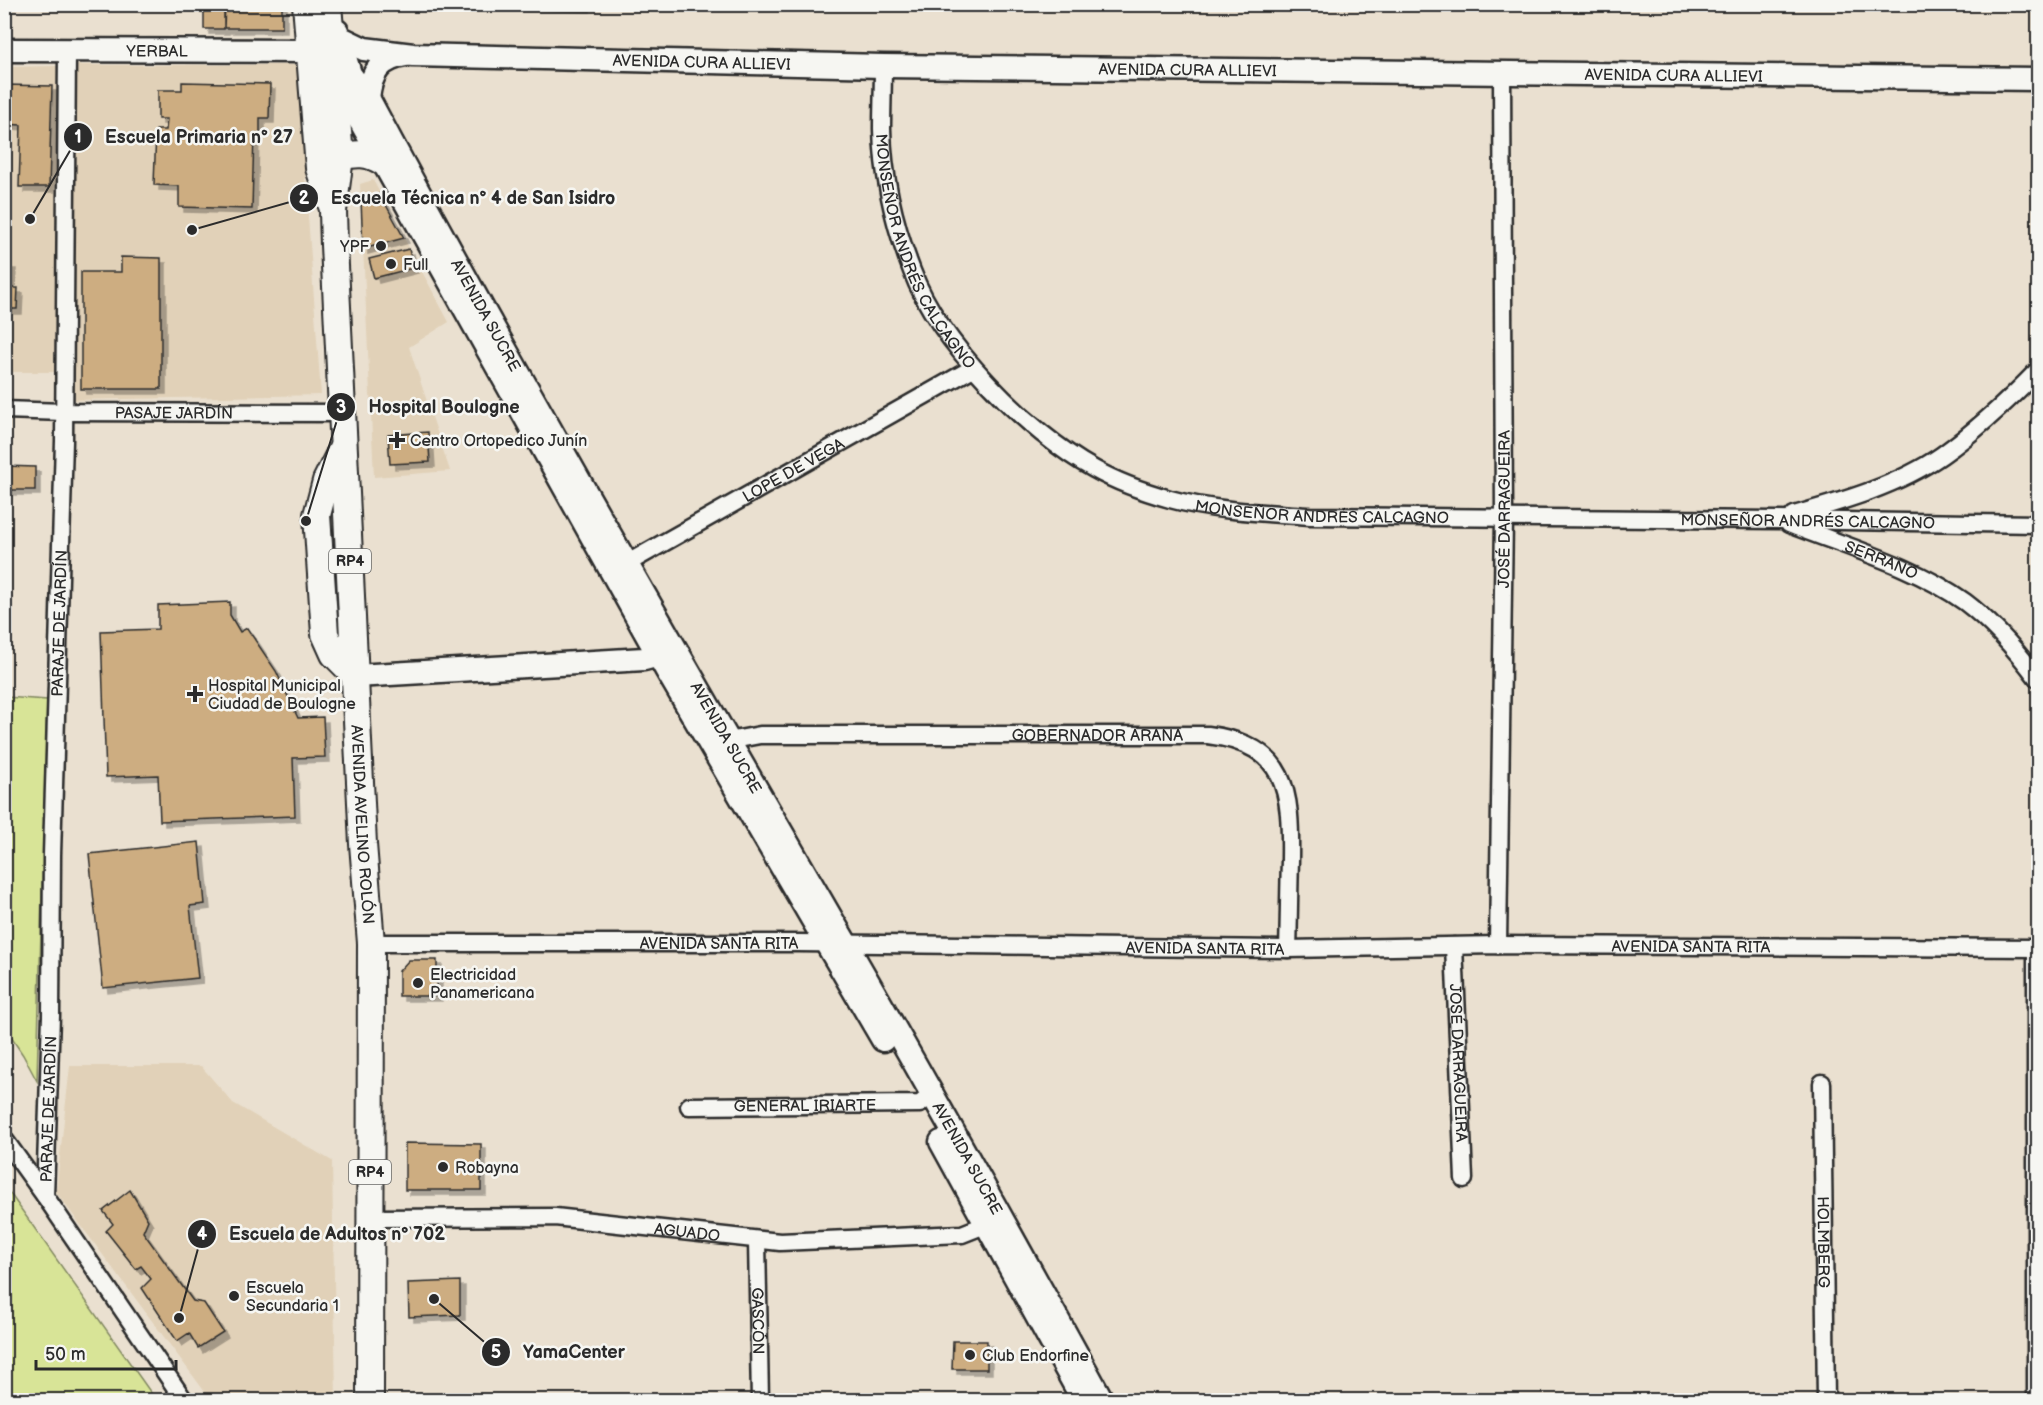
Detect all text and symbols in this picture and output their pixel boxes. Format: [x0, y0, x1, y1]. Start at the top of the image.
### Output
street label: YERBAL [125, 42, 188, 62]
street label: AVENIDA CURA ALLIEVI [612, 52, 791, 75]
street label: AVENIDA CURA ALLIEVI [1098, 60, 1277, 81]
street label: AVENIDA CURA ALLIEVI [1584, 66, 1763, 87]
callout: Escuela Primaria n° 27 [63, 119, 305, 155]
text: 1 [74, 127, 82, 148]
text: Escuela Primaria n° 27 [105, 127, 293, 148]
street label: MONSEÑOR ANDRÉS CALCAGNO [871, 133, 979, 373]
callout: Escuela Técnica n° 4 de San Isidro [289, 180, 627, 216]
text: 2 [299, 188, 310, 209]
text: Escuela Técnica n° 4 de San Isidro [331, 188, 615, 209]
place label: YPF [339, 238, 369, 257]
marker: YPF [374, 239, 388, 253]
place label: Full [403, 256, 428, 275]
street label: AVENIDA SUCRE [446, 256, 524, 375]
marker: Full [384, 257, 398, 271]
callout: Hospital Boulogne [326, 389, 532, 425]
text: 3 [336, 397, 346, 418]
text: Hospital Boulogne [368, 397, 520, 418]
street label: PASAJE JARDÍN [115, 403, 233, 424]
street label: JOSÉ DARRAGUEIRA [1493, 430, 1515, 588]
marker: Centro Ortopedico Junín [388, 431, 406, 449]
place label: Centro Ortopedico Junín [410, 432, 587, 451]
street label: LOPE DE VEGA [740, 435, 848, 507]
street label: MONSEÑOR ANDRÉS CALCAGNO [1193, 497, 1449, 528]
street label: MONSEÑOR ANDRÉS CALCAGNO [1680, 511, 1935, 533]
street label: SERRANO [1842, 538, 1920, 584]
road number: RP4 [329, 549, 371, 573]
street label: PARAJE DE JARDÍN [49, 550, 72, 697]
place label: Hospital Municipal Ciudad de Boulogne [208, 677, 356, 714]
street label: AVENIDA SUCRE [686, 679, 765, 797]
marker: Hospital Municipal Ciudad de Boulogne [186, 685, 204, 703]
street label: AVENIDA AVELINO ROLÓN [346, 724, 378, 925]
street label: GOBERNADOR ARANA [1012, 727, 1183, 746]
street label: AVENIDA SANTA RITA [640, 935, 799, 954]
street label: AVENIDA SANTA RITA [1612, 938, 1770, 958]
street label: AVENIDA SANTA RITA [1126, 939, 1285, 960]
place label: Electricidad Panamericana [430, 966, 534, 1003]
marker: Electricidad Panamericana [411, 976, 425, 990]
street label: JOSÉ DARRAGUEIRA [1445, 983, 1470, 1143]
street label: PARAJE DE JARDÍN [37, 1035, 61, 1183]
street label: GENERAL IRIARTE [734, 1096, 876, 1117]
street label: AVENIDA SUCRE [928, 1099, 1006, 1218]
place label: Robayna [455, 1159, 519, 1178]
road number: RP4 [349, 1160, 391, 1184]
marker: Robayna [436, 1160, 450, 1174]
street label: HOLMBERG [1812, 1196, 1833, 1288]
callout: Escuela de Adultos nº 702 [187, 1216, 457, 1252]
street label: AGUADO [653, 1220, 721, 1246]
text: 4 [197, 1224, 208, 1245]
text: Escuela de Adultos nº 702 [229, 1224, 445, 1245]
place label: Escuela Secundaria 1 [246, 1279, 339, 1316]
street label: GASCÓN [747, 1287, 769, 1355]
marker: Escuela Secundaria 1 [227, 1289, 241, 1303]
scale bar [36, 1333, 176, 1371]
callout: YamaCenter [481, 1334, 636, 1370]
text: 5 [491, 1342, 501, 1363]
text: YamaCenter [523, 1342, 626, 1363]
text: 50 m [45, 1344, 86, 1365]
place label: Club Endorfine [982, 1347, 1090, 1366]
marker: Club Endorfine [963, 1348, 977, 1362]

